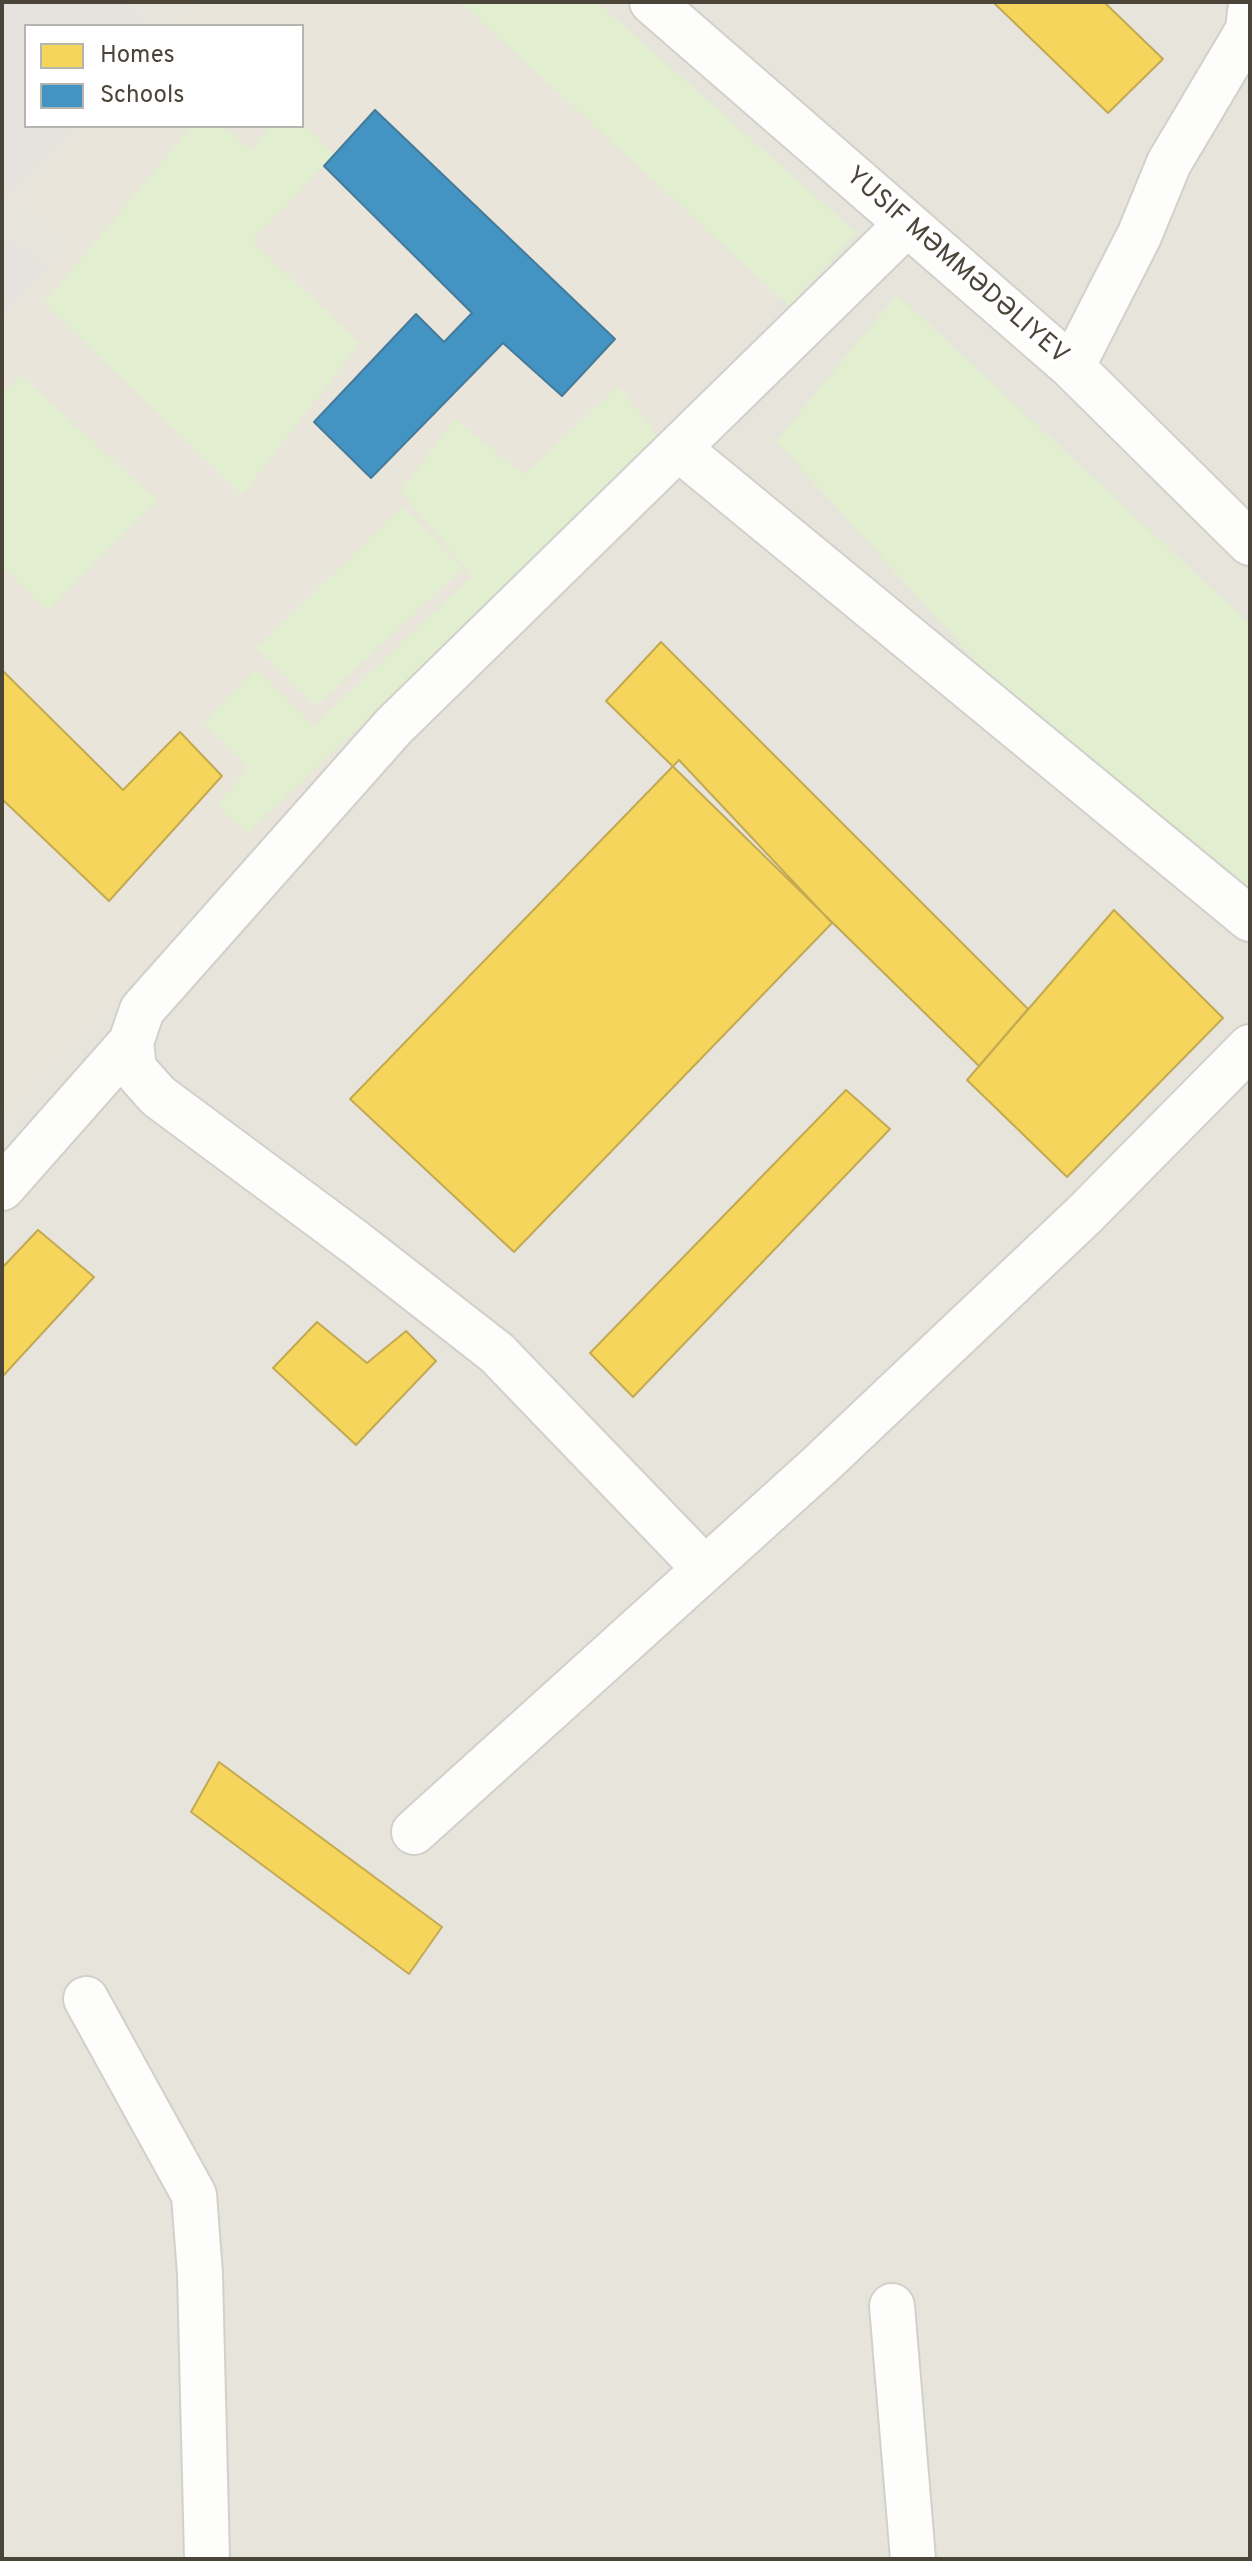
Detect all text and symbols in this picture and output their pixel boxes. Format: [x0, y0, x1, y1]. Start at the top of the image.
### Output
legend [24, 24, 304, 128]
text: Homes [100, 41, 175, 71]
text: Schools [100, 81, 185, 111]
street label: YUSIF MƏMMƏDƏLIYEV [838, 162, 1074, 372]

